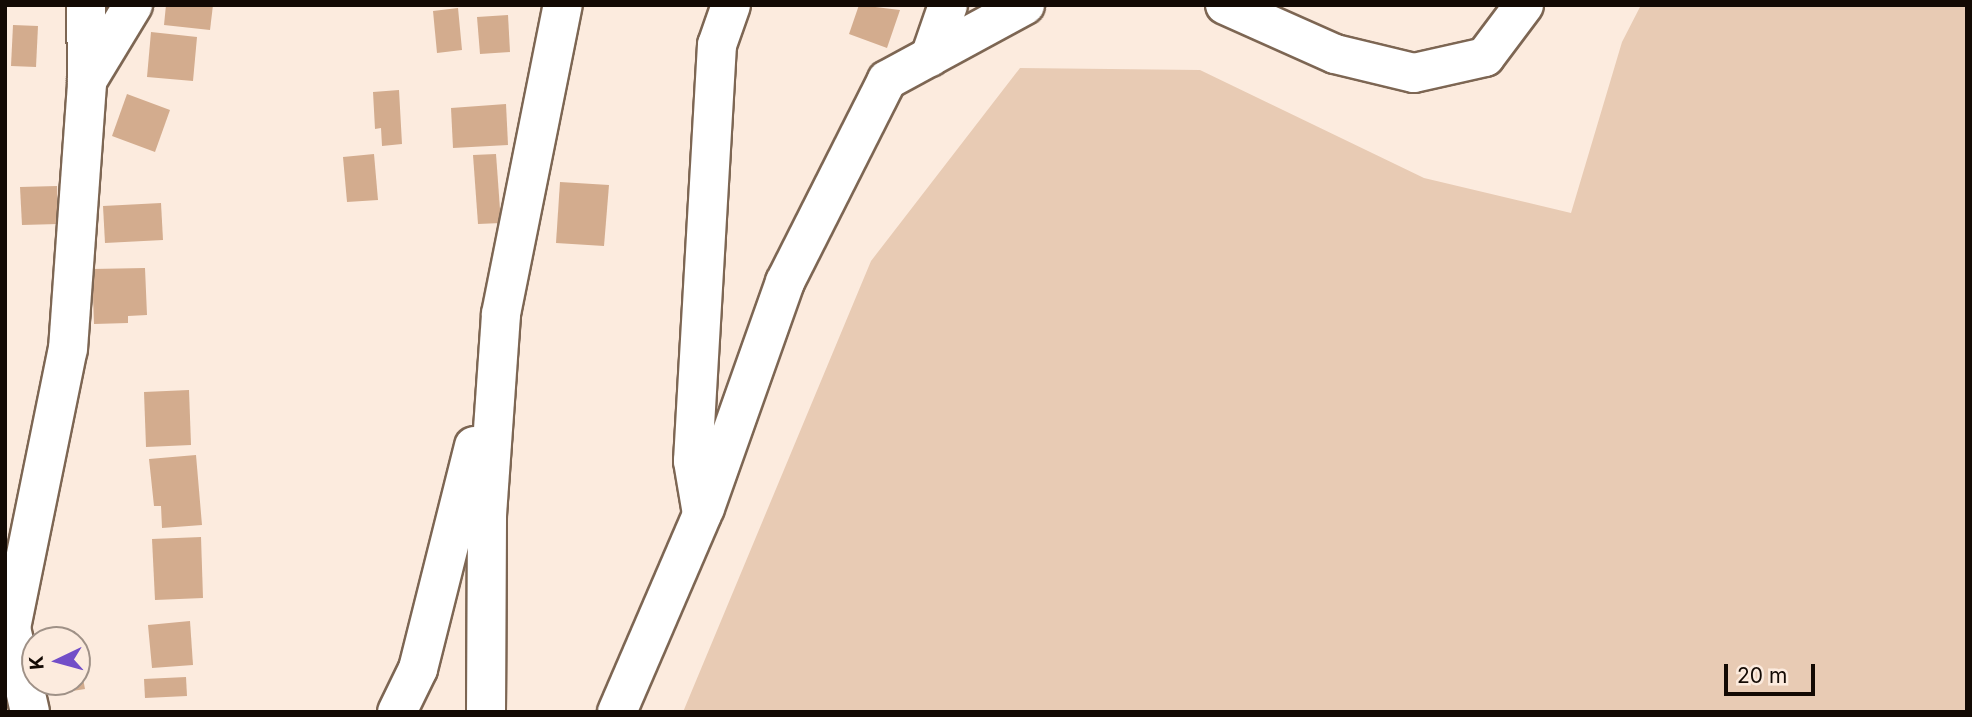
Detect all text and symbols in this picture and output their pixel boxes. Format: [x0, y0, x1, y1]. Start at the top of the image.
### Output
north arrow [21, 626, 91, 696]
scale bar [1727, 650, 1818, 694]
text: K [25, 655, 49, 671]
text: 20 m [1737, 663, 1787, 688]

